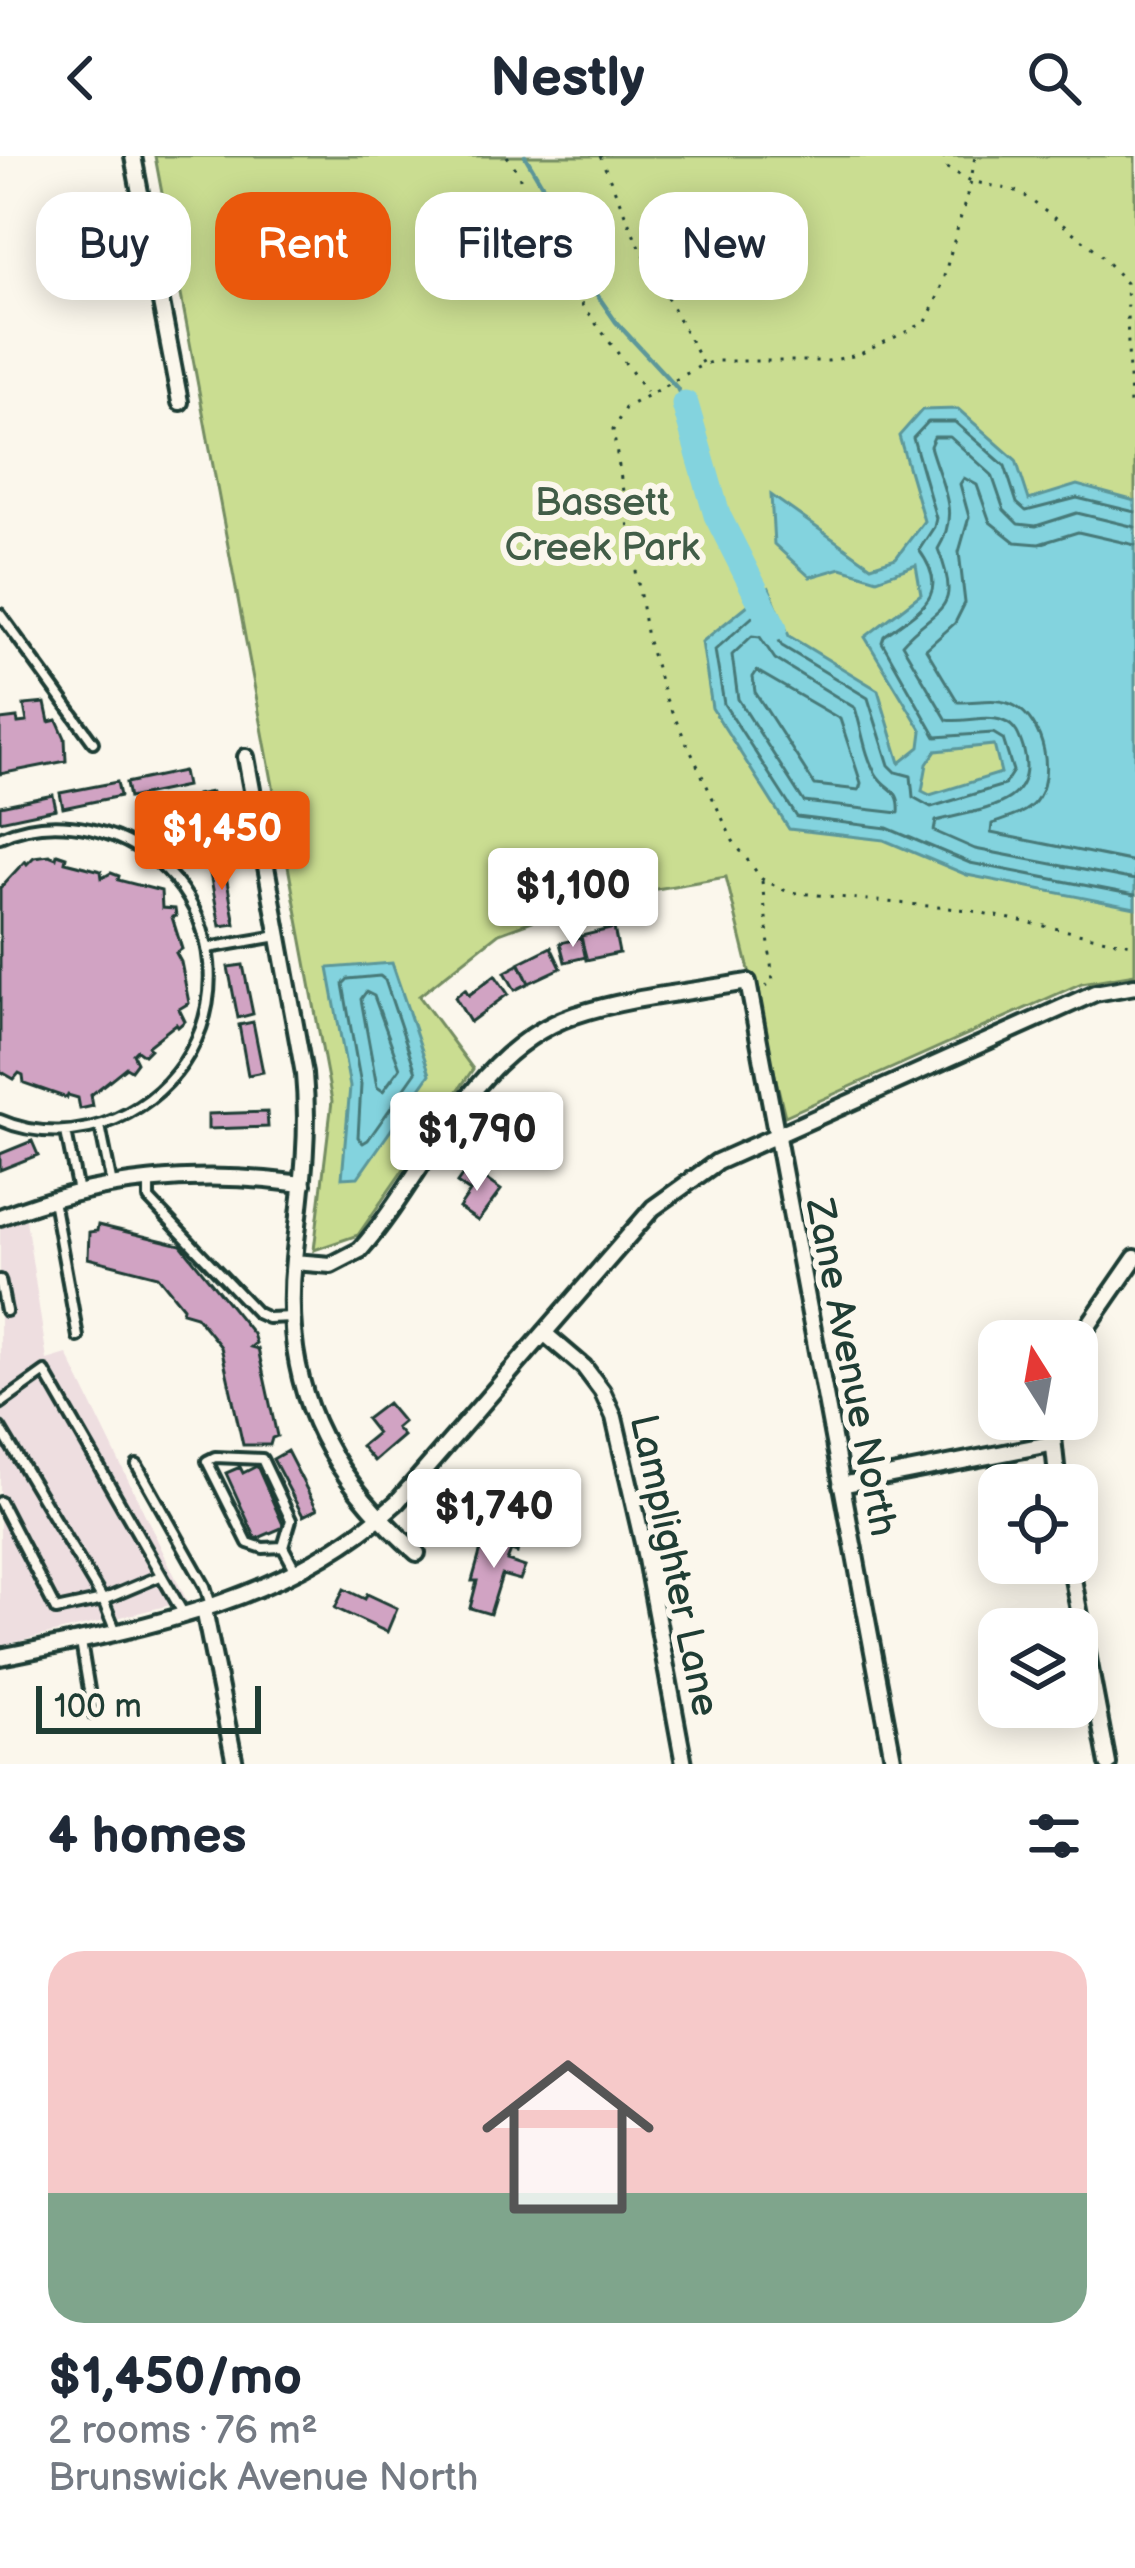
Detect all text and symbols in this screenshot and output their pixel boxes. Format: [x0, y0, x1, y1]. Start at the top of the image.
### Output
icon: back [48, 45, 114, 111]
icon: search [1021, 45, 1087, 111]
text: Nestly [490, 46, 645, 111]
chip: Buy [36, 192, 191, 300]
chip: Rent [215, 192, 391, 300]
chip: Filters [415, 192, 615, 300]
chip: New [639, 192, 808, 300]
park label: Bassett Creek Park [504, 480, 700, 572]
pin: $1,450 [124, 791, 320, 893]
text: $1,450 [162, 806, 282, 853]
pin: $1,100 [475, 848, 671, 950]
text: $1,100 [515, 863, 631, 910]
pin: $1,790 [379, 1092, 575, 1194]
text: $1,790 [417, 1107, 537, 1154]
street label: Zane Avenue North [795, 1194, 906, 1540]
north arrow [978, 1320, 1098, 1440]
map controls [978, 1320, 1098, 1728]
street label: Lamplighter Lane [619, 1410, 728, 1721]
button: locate [978, 1464, 1098, 1584]
pin: $1,740 [396, 1469, 592, 1571]
text: $1,740 [434, 1484, 554, 1531]
button: layers [978, 1608, 1098, 1728]
scale bar [36, 1680, 261, 1733]
text: 100 m [54, 1687, 142, 1727]
icon: filters [1021, 1803, 1087, 1869]
text: 4 homes [48, 1806, 247, 1867]
icon: home [460, 2029, 676, 2245]
text: $1,450/mo [48, 2347, 302, 2408]
text: 2 rooms · 76 m² [48, 2408, 318, 2455]
text: Brunswick Avenue North [48, 2455, 478, 2502]

